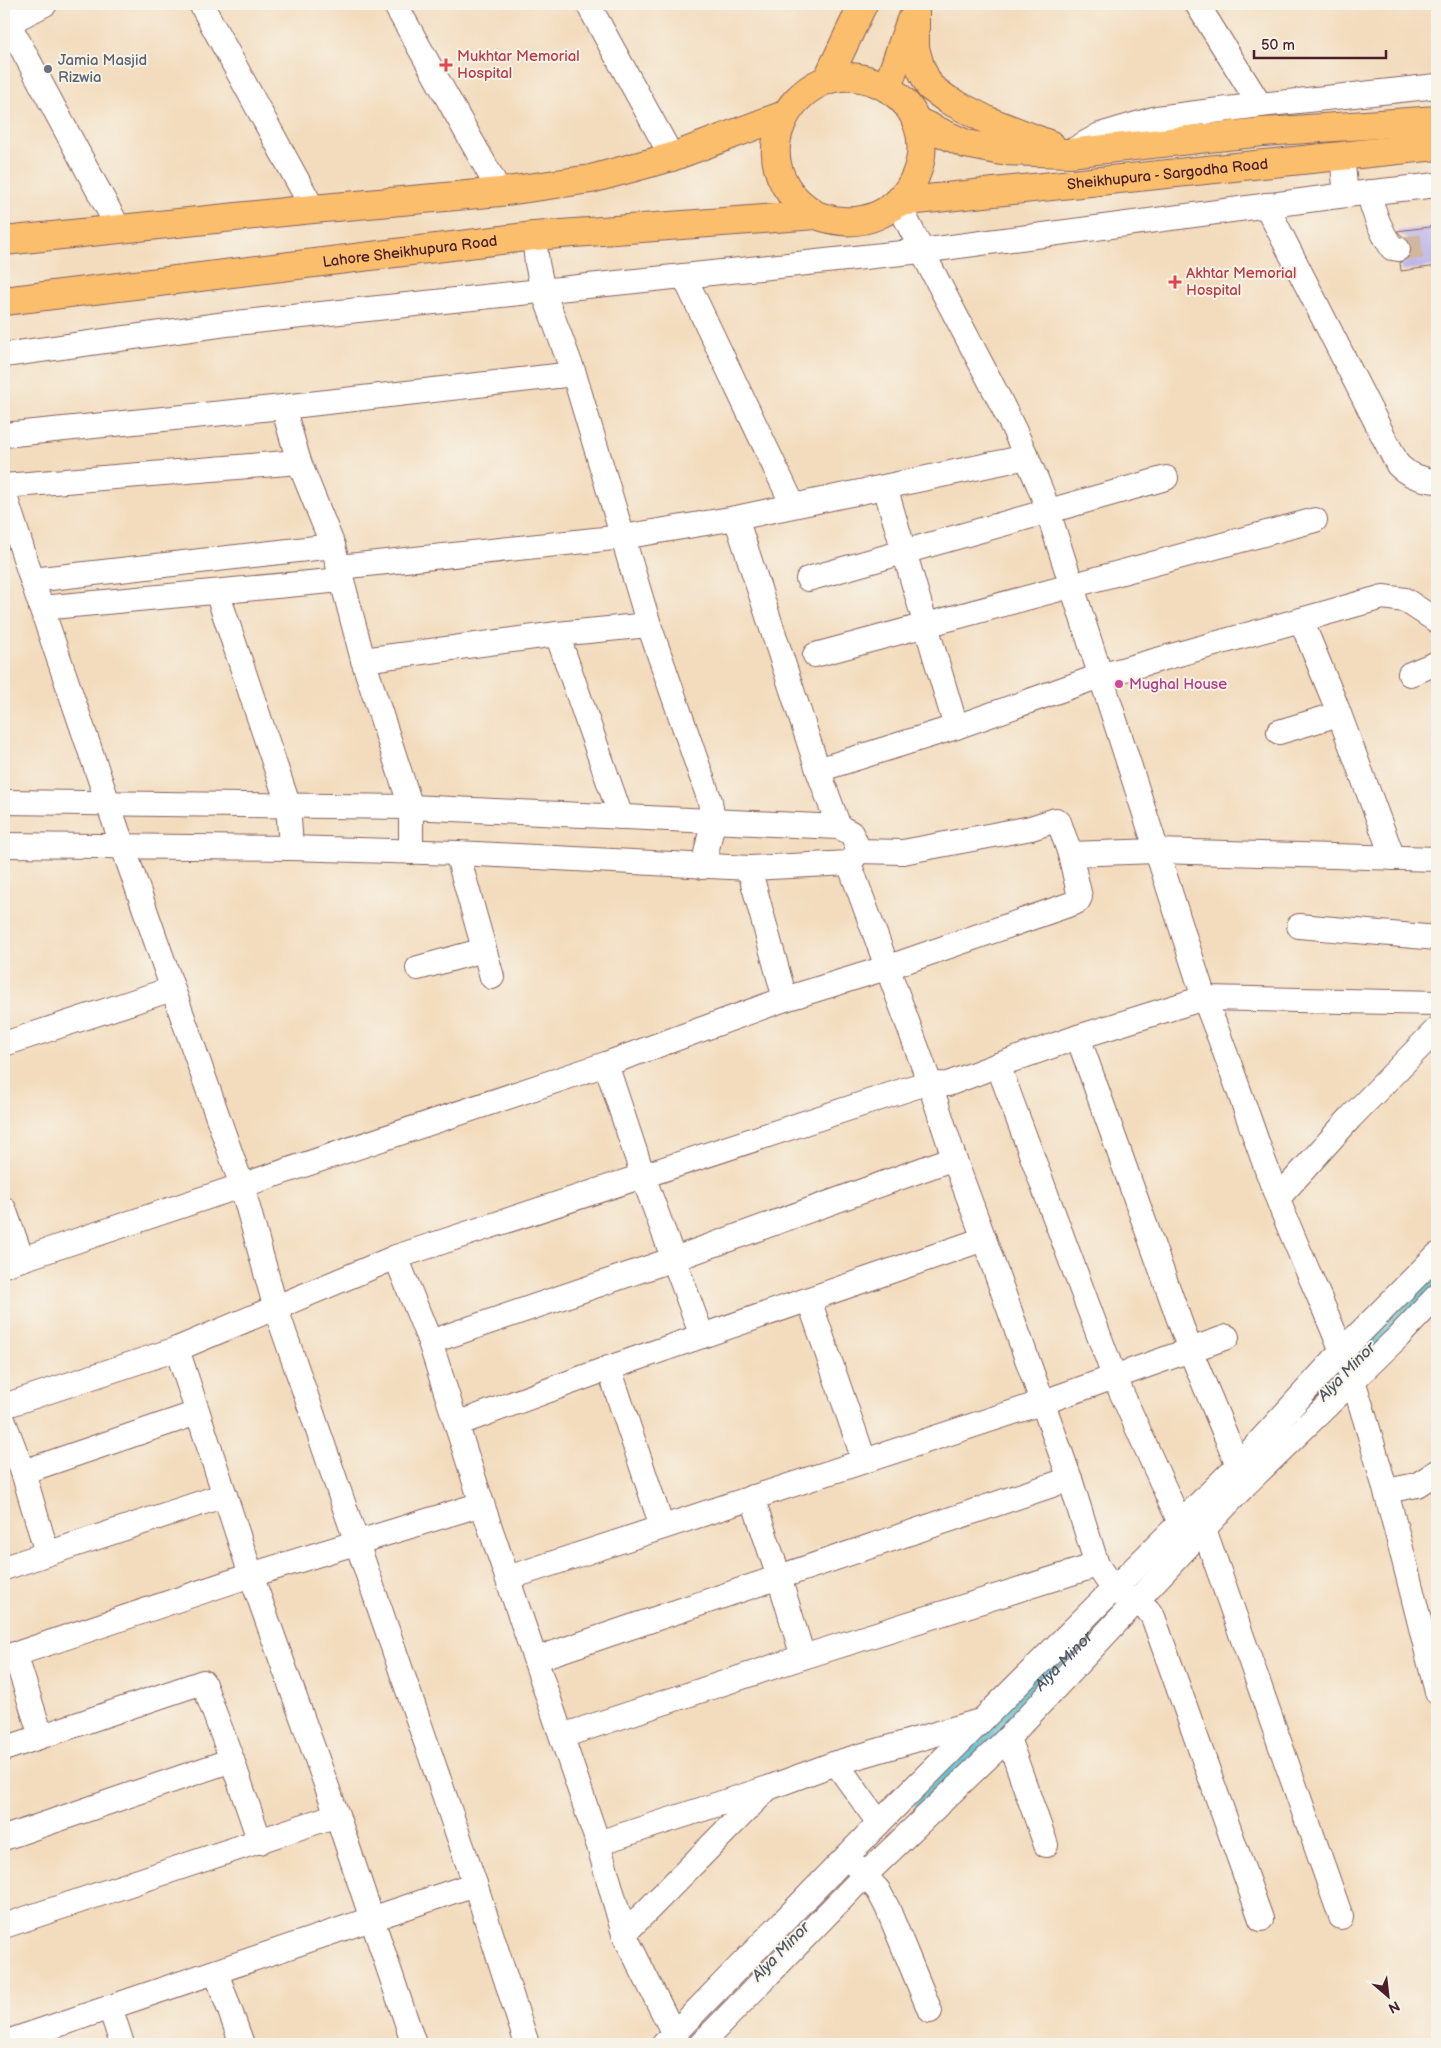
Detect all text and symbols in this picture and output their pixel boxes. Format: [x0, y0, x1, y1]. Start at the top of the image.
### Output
scale bar [1254, 28, 1386, 60]
text: 50 m [1261, 36, 1295, 55]
place label: Mukhtar Memorial Hospital [457, 47, 580, 83]
place label: Jamia Masjid Rizwia [58, 51, 147, 87]
marker: Mukhtar Memorial Hospital [439, 58, 453, 72]
marker: Jamia Masjid Rizwia [42, 63, 54, 75]
street label: Sheikhupura - Sargodha Road [1066, 155, 1269, 194]
street label: Lahore Sheikhupura Road [322, 232, 499, 272]
place label: Akhtar Memorial Hospital [1186, 264, 1296, 300]
marker: Akhtar Memorial Hospital [1168, 275, 1182, 289]
place label: Mughal House [1129, 675, 1227, 694]
marker: Mughal House [1113, 678, 1125, 690]
water label: Alya Minor [1314, 1338, 1381, 1406]
water label: Alya Minor [1031, 1627, 1098, 1696]
water label: Alya Minor [748, 1918, 815, 1986]
north arrow [1364, 1970, 1414, 2020]
text: N [1385, 1997, 1403, 2017]

